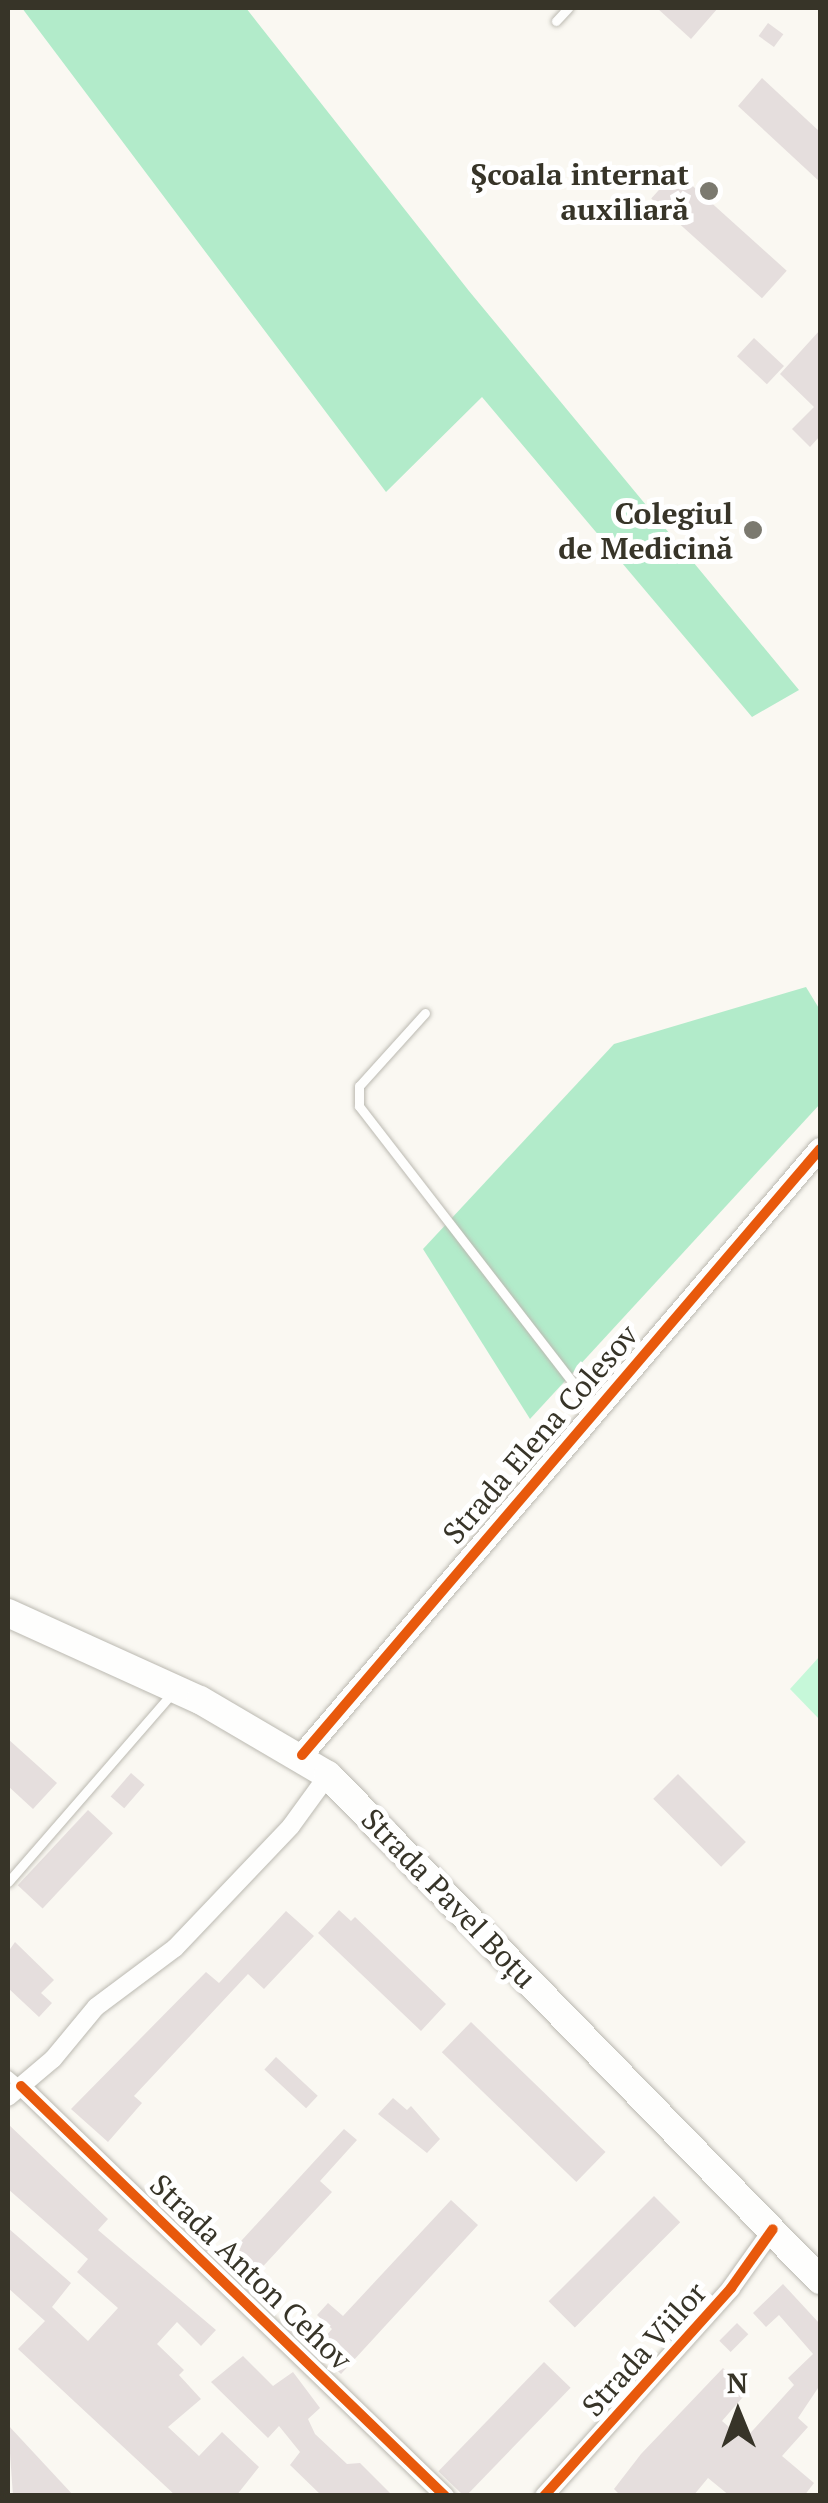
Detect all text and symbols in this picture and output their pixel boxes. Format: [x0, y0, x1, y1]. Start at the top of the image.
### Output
place label: Şcoala internat auxiliară [471, 156, 689, 226]
marker: Şcoala internat auxiliară [698, 180, 720, 202]
place label: Colegiul de Medicină [558, 495, 733, 566]
marker: Colegiul de Medicină [742, 519, 764, 541]
street label: Strada Elena Colesov [435, 1317, 645, 1551]
street label: Strada Pavel Boțu [354, 1801, 544, 1995]
street label: Strada Anton Cehov [143, 2166, 359, 2378]
street label: Strada Viilor [574, 2274, 714, 2424]
north arrow [688, 2363, 788, 2463]
text: N [727, 2364, 748, 2401]

